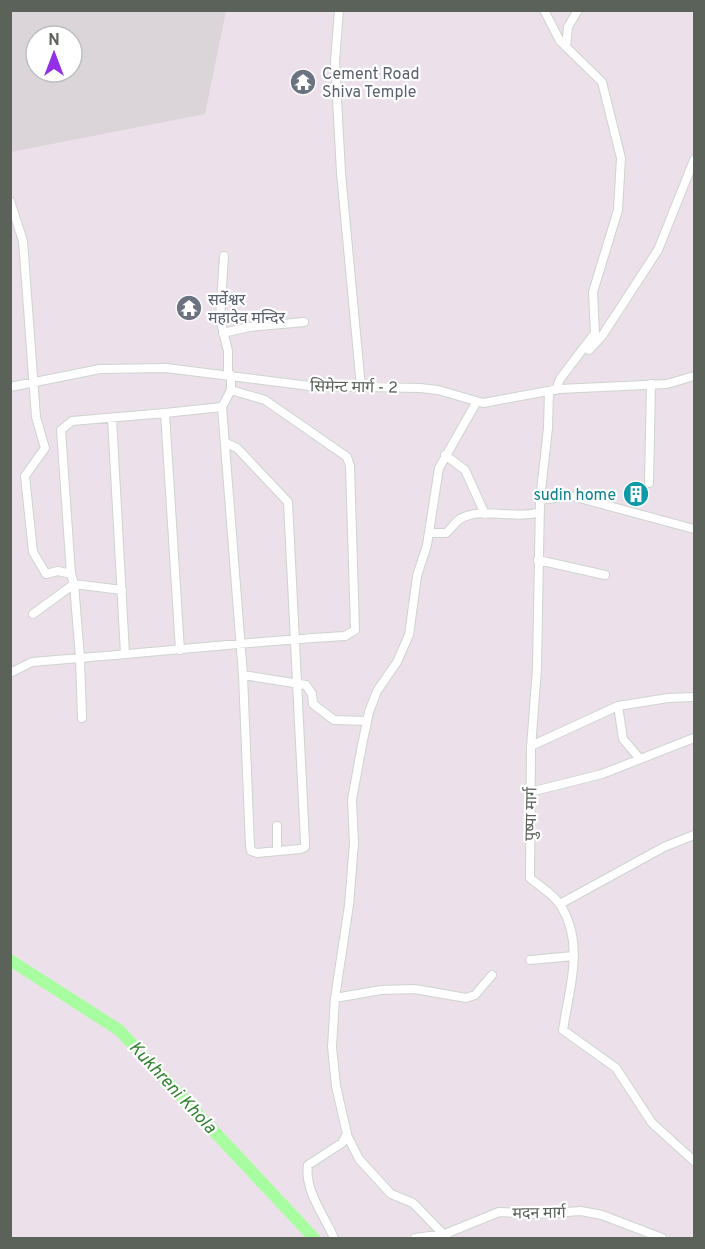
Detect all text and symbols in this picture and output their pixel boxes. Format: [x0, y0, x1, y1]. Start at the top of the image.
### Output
north arrow [24, 24, 84, 84]
text: N [48, 31, 60, 51]
place label: Cement Road Shiva Temple [322, 65, 419, 103]
temple icon: Cement Road Shiva Temple [288, 67, 318, 97]
place label: सर्वेश्वर महादेव मन्दिर [208, 290, 286, 329]
temple icon: सर्वेश्वर महादेव मन्दिर [174, 293, 204, 323]
street label: सिमेन्ट मार्ग - 2 [310, 376, 398, 399]
building icon: sudin home [621, 479, 651, 509]
place label: sudin home [533, 486, 616, 506]
street label: पुष्पा मार्ग [521, 786, 542, 841]
water label: Kukhreni Khola [123, 1037, 221, 1140]
street label: मदन मार्ग [512, 1203, 567, 1224]

